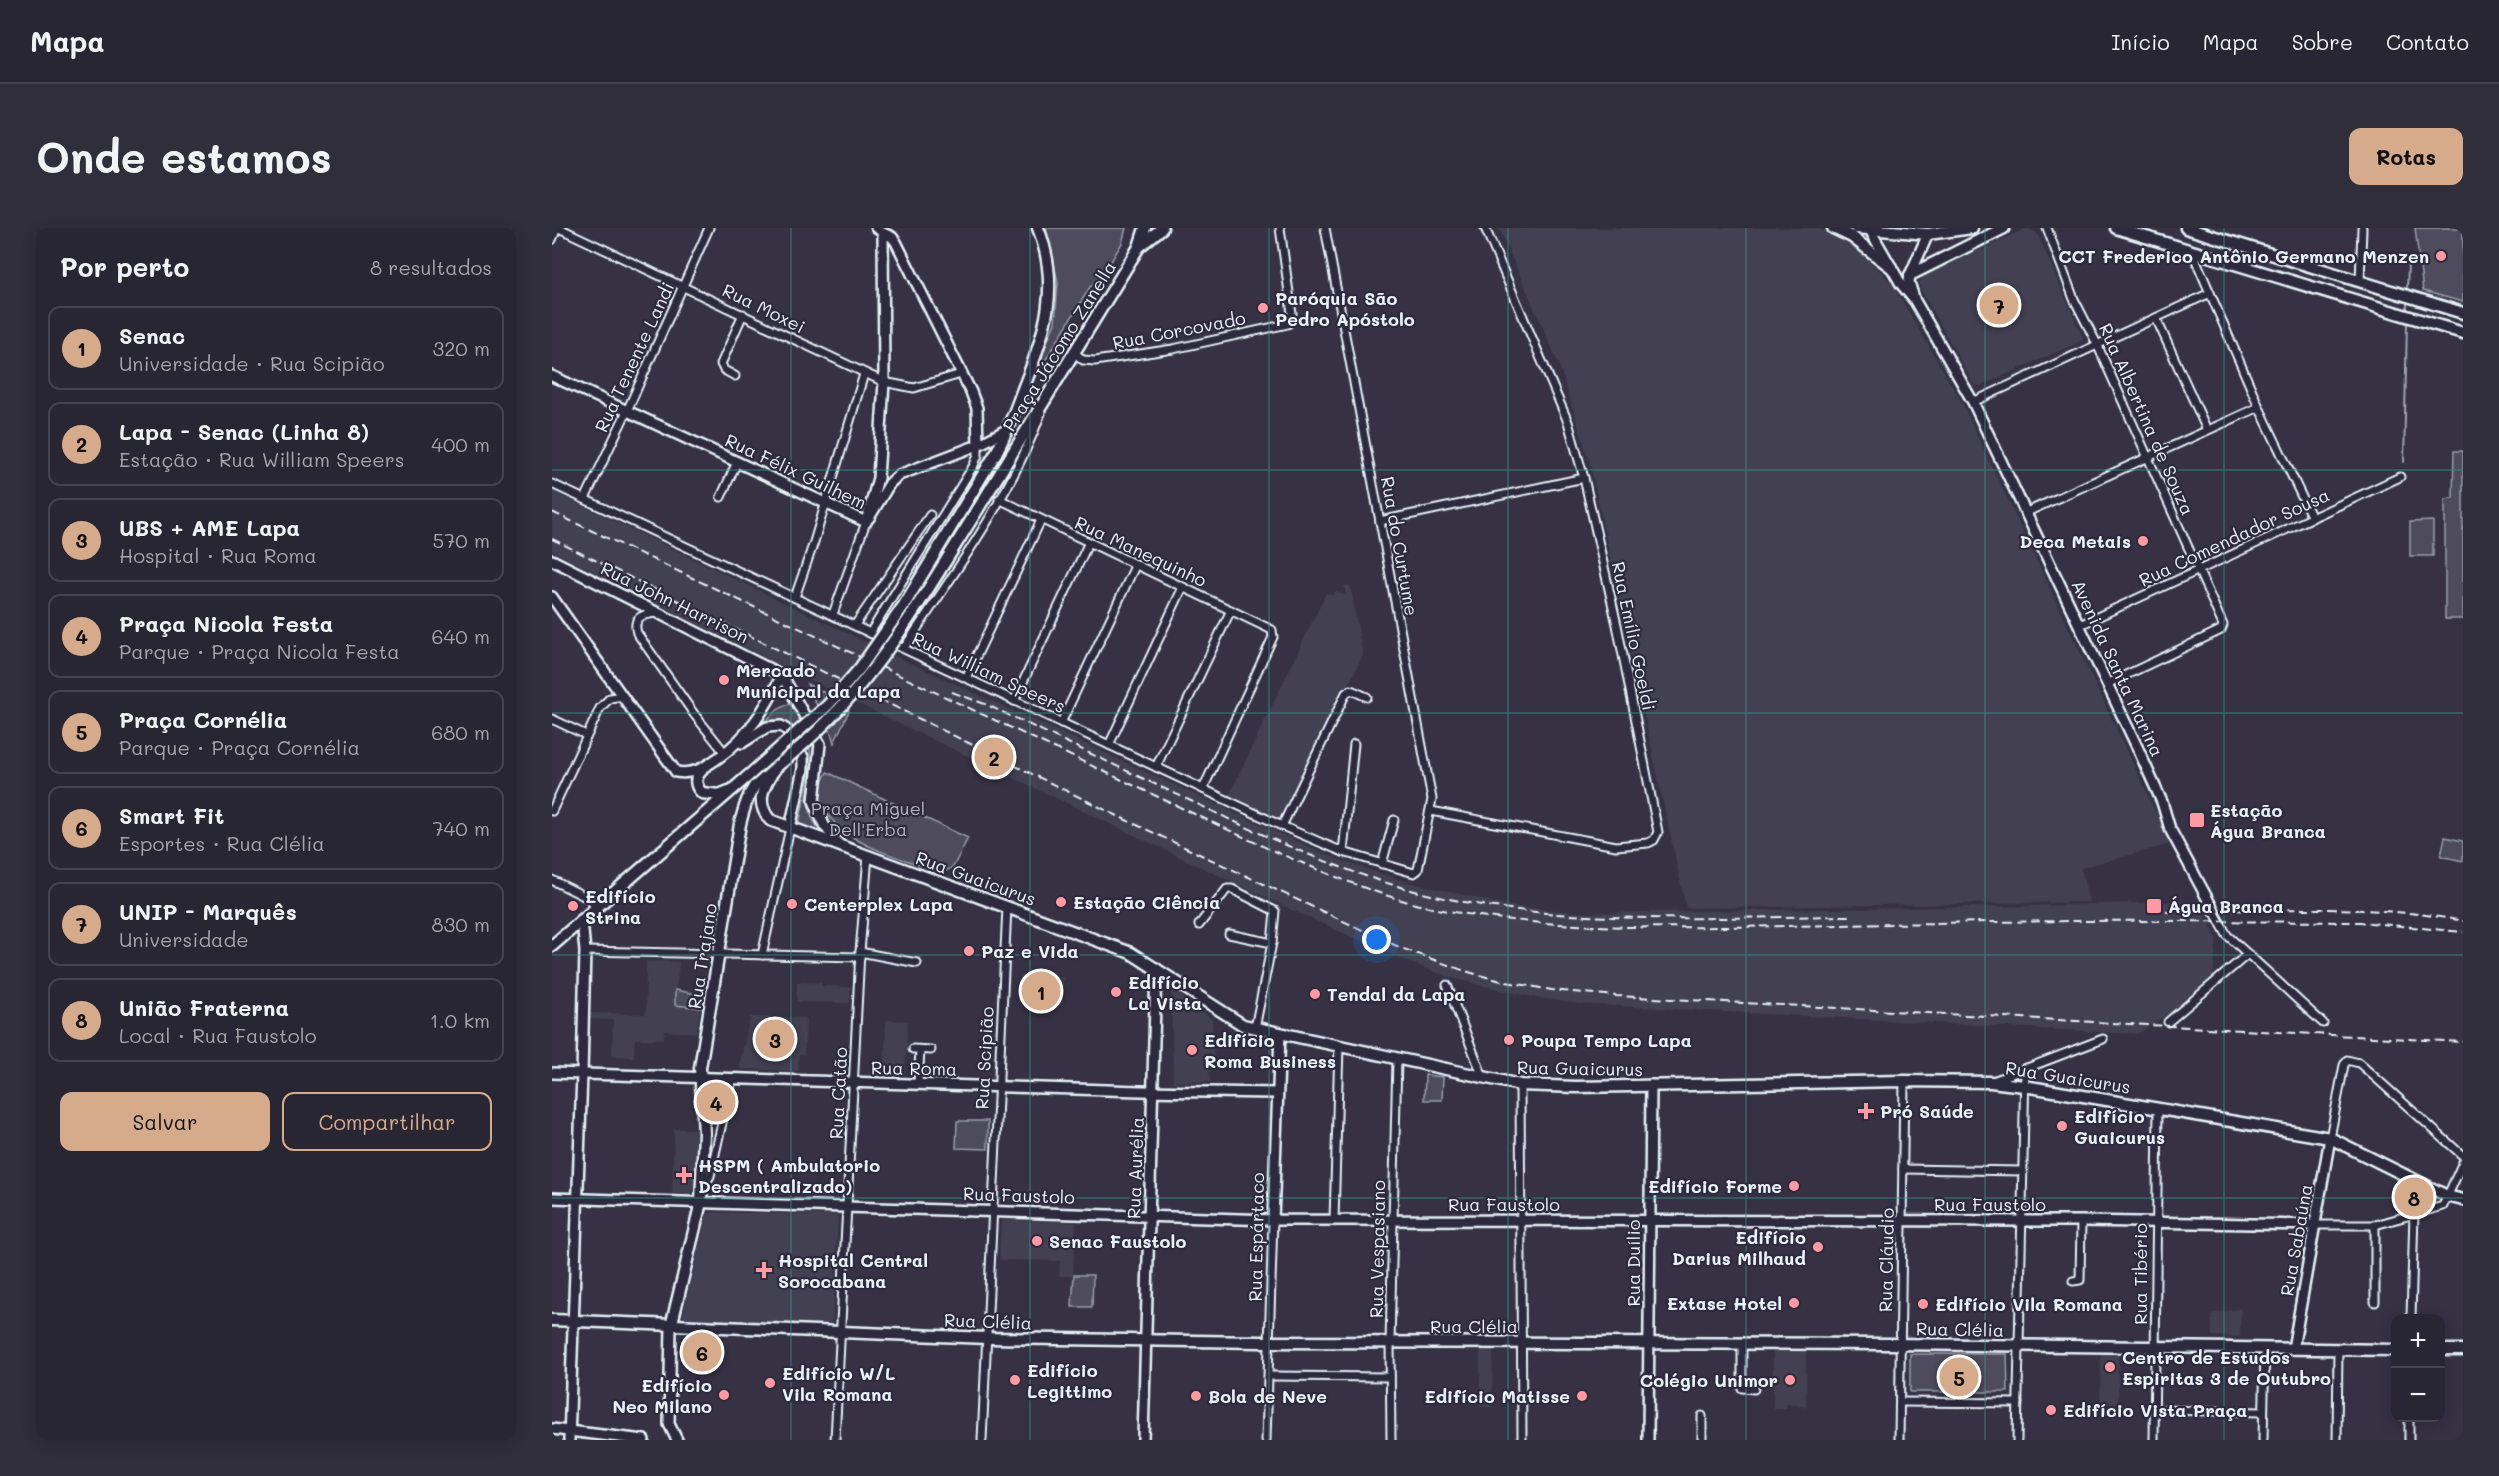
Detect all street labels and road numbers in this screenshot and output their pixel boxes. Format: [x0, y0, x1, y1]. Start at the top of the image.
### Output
street label: Praça Jácomo Zanella [997, 256, 1121, 436]
street label: Rua Tenente Landi [589, 278, 679, 436]
street label: Rua Moxei [719, 278, 809, 338]
street label: Rua Corcovado [1110, 305, 1248, 355]
street label: Rua Albertina de Souza [2094, 319, 2200, 519]
street label: Rua Félix Guilhem [721, 428, 871, 514]
street label: Rua do Curtume [1376, 474, 1424, 618]
street label: Rua Comendador Sousa [2135, 482, 2333, 592]
street label: Rua Manequinho [1071, 510, 1211, 592]
street label: Rua John Harrison [597, 556, 753, 648]
street label: Rua Emílio Goeldi [1606, 559, 1662, 713]
street label: Avenida Santa Marina [2066, 576, 2170, 760]
street label: Rua William Speers [908, 626, 1070, 718]
street label: Rua Guaicurus [913, 845, 1039, 911]
street label: Rua Trajano [682, 901, 722, 1010]
street label: Rua Scipião [969, 1006, 999, 1110]
street label: Rua Catão [824, 1046, 852, 1140]
street label: Rua Roma [871, 1055, 957, 1081]
street label: Rua Guaicurus [1517, 1055, 1643, 1081]
street label: Rua Guaicurus [2004, 1055, 2132, 1099]
street label: Rua Aurélia [1121, 1117, 1149, 1219]
street label: Rua Espártaco [1243, 1172, 1269, 1302]
street label: Rua Vespasiano [1364, 1179, 1390, 1318]
street label: Rua Faustolo [963, 1181, 1076, 1209]
street label: Rua Sabaúna [2274, 1182, 2318, 1298]
street label: Rua Faustolo [1448, 1192, 1560, 1216]
street label: Rua Faustolo [1934, 1192, 2046, 1216]
street label: Rua Cláudio [1873, 1207, 1899, 1312]
street label: Rua Duílio [1621, 1219, 1645, 1306]
street label: Rua Tibério [2128, 1223, 2152, 1325]
street label: Rua Clélia [944, 1307, 1032, 1335]
street label: Rua Clélia [1430, 1314, 1518, 1338]
street label: Rua Clélia [1916, 1316, 2004, 1342]

